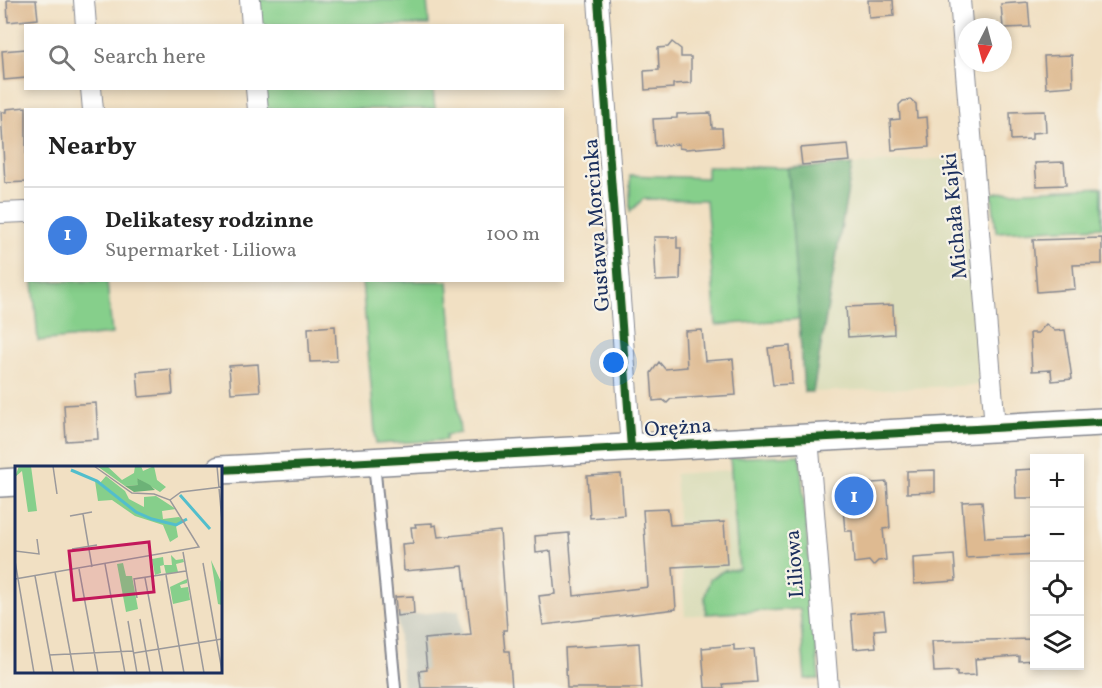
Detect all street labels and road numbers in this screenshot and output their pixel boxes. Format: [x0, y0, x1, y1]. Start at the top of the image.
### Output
street label: Gustawa Morcinka [577, 137, 618, 312]
street label: Michała Kajki [936, 151, 975, 280]
street label: Orężna [643, 412, 713, 445]
street label: Liliowa [779, 529, 812, 599]

